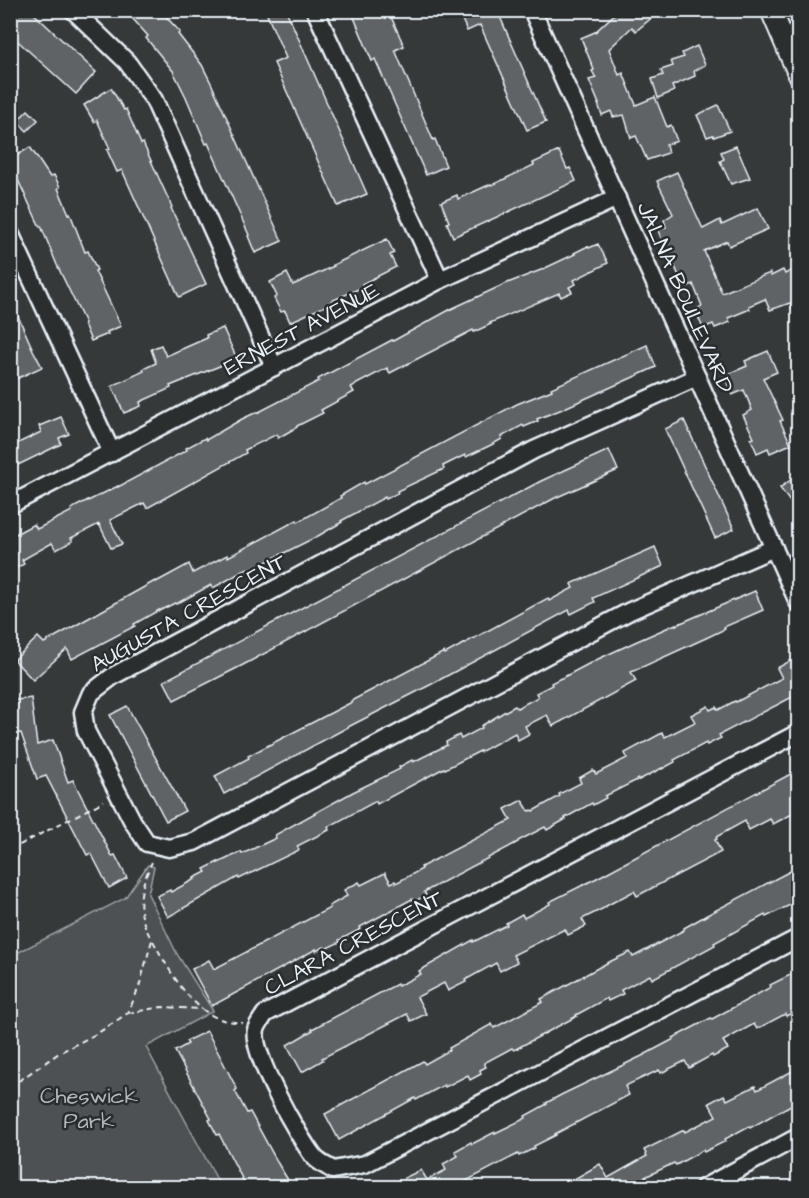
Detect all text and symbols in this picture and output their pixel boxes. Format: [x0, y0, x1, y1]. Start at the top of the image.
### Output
street label: JALNA BOULEVARD [628, 197, 741, 398]
street label: ERNEST AVENUE [218, 275, 385, 383]
street label: AUGUSTA CRESCENT [85, 546, 292, 680]
street label: CLARA CRESCENT [259, 883, 449, 1003]
park label: Cheswick Park [40, 1081, 138, 1137]

